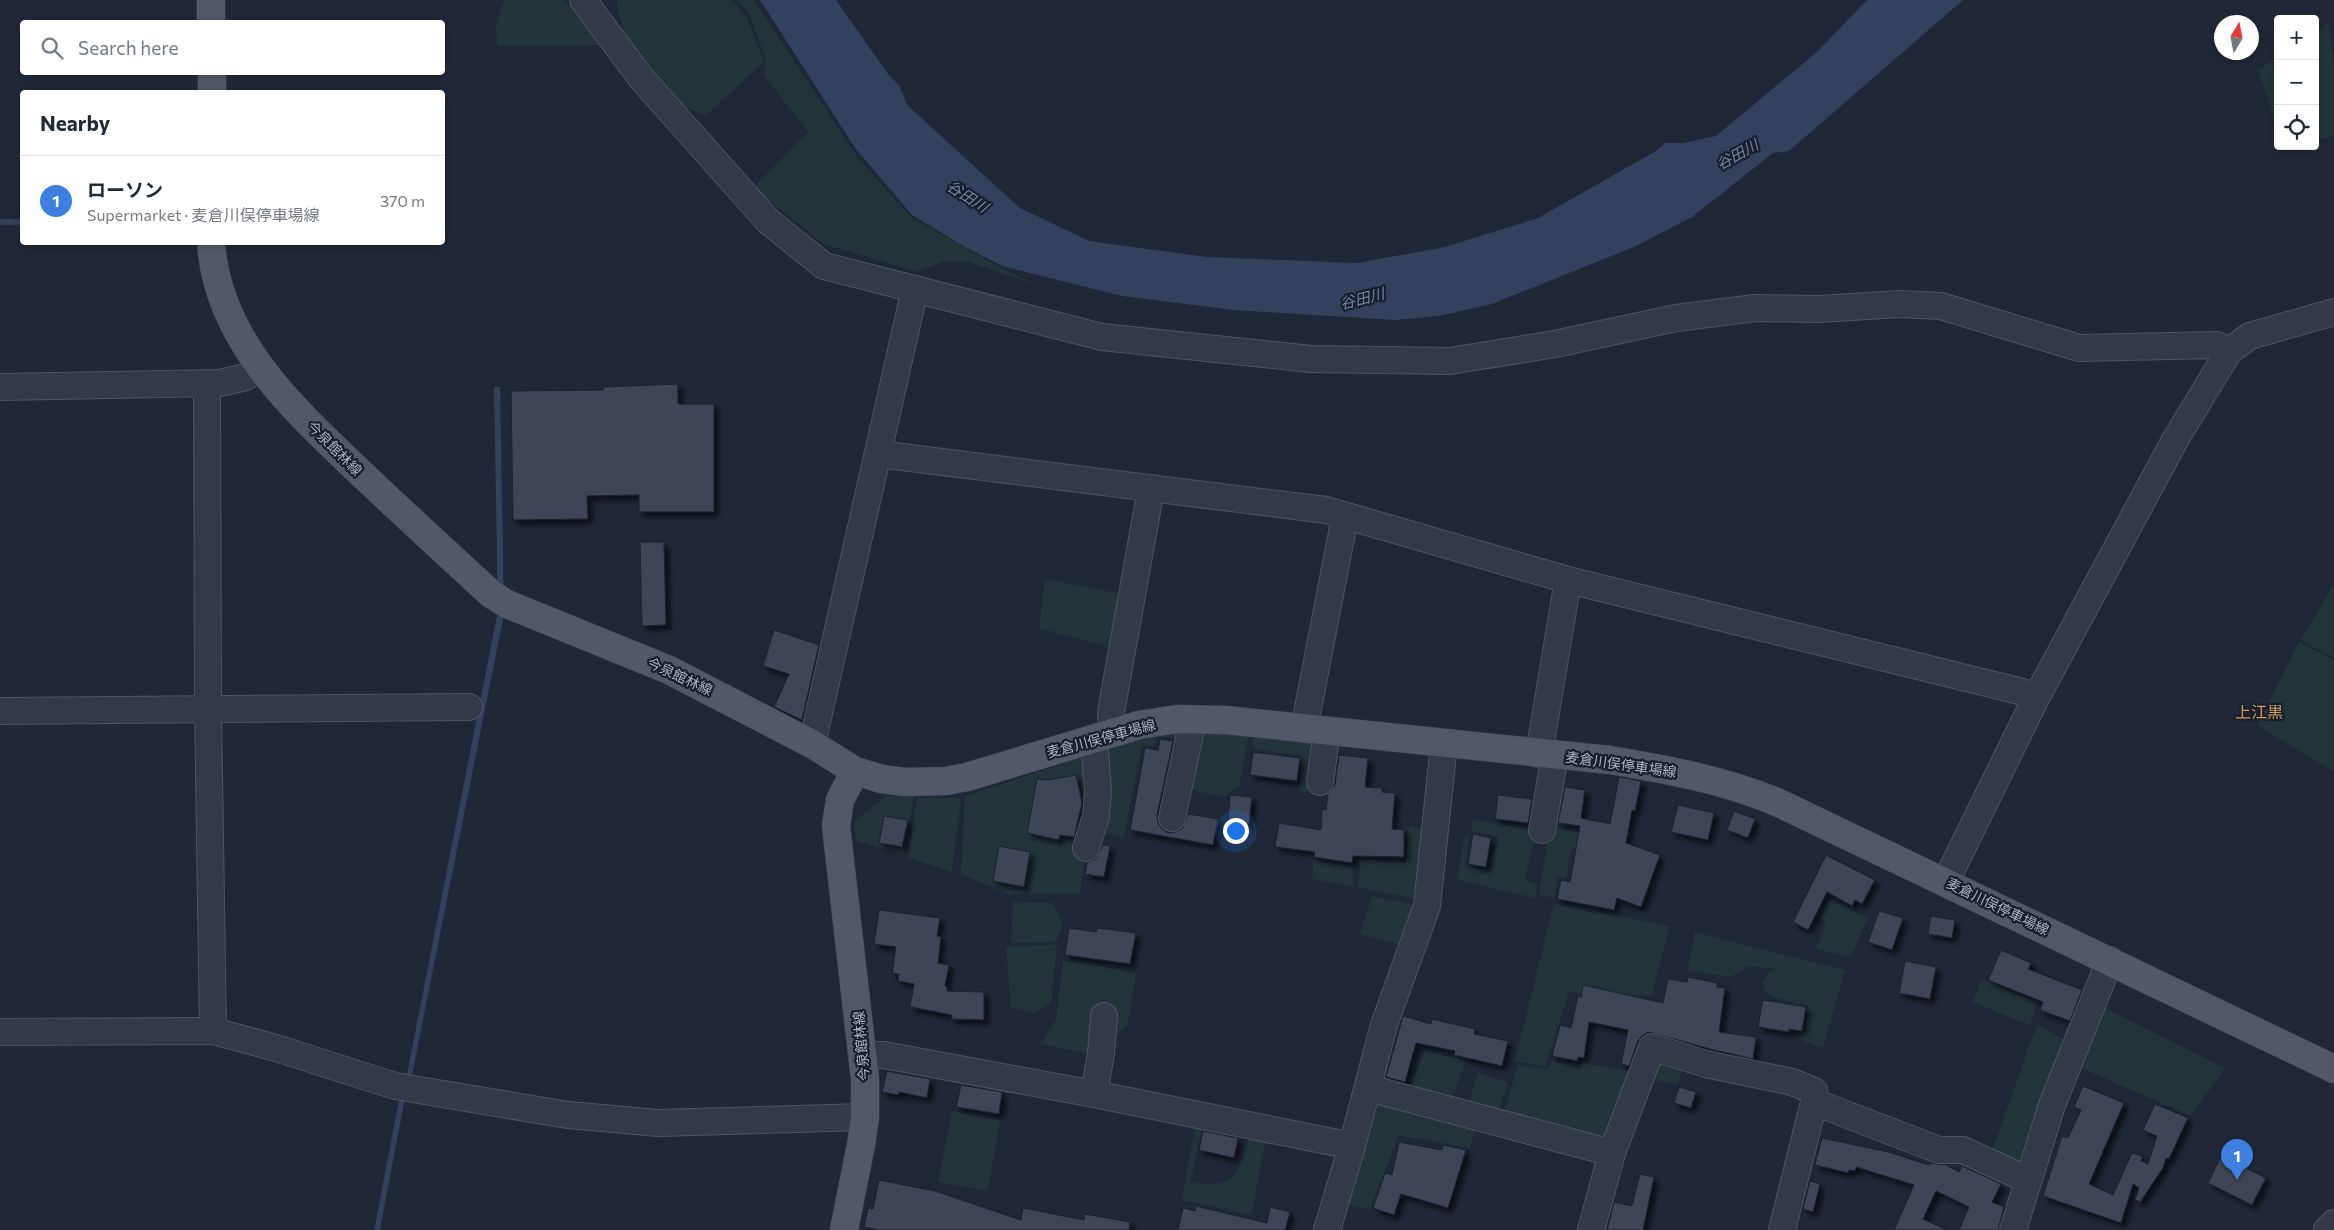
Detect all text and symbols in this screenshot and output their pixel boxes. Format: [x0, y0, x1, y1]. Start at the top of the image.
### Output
north arrow [2214, 15, 2259, 60]
map controls [2274, 15, 2319, 150]
button: + [2274, 15, 2319, 60]
search box [20, 20, 445, 75]
icon: search [38, 34, 66, 62]
text: Search here [78, 36, 178, 59]
button: − [2274, 60, 2319, 105]
button: locate [2274, 105, 2319, 150]
text: Nearby [40, 110, 110, 135]
water label: 谷田川 [1713, 134, 1763, 173]
water label: 谷田川 [944, 176, 993, 217]
text: ローソン [87, 178, 163, 201]
text: 1 [52, 191, 60, 210]
text: 370 m [380, 191, 425, 210]
text: Supermarket · 麦倉川俣停車場線 [87, 205, 319, 224]
water label: 谷田川 [1338, 283, 1388, 312]
street label: 今泉館林線 [304, 417, 366, 479]
street label: 今泉館林線 [645, 654, 715, 698]
district label: 上江黒 [2235, 702, 2283, 721]
street label: 麦倉川俣停車場線 [1045, 715, 1157, 761]
street label: 麦倉川俣停車場線 [1564, 748, 1678, 780]
your location [1223, 818, 1249, 844]
street label: 麦倉川俣停車場線 [1944, 874, 2052, 938]
street label: 今泉館林線 [849, 1010, 873, 1082]
pin: 1 [2221, 1139, 2253, 1180]

